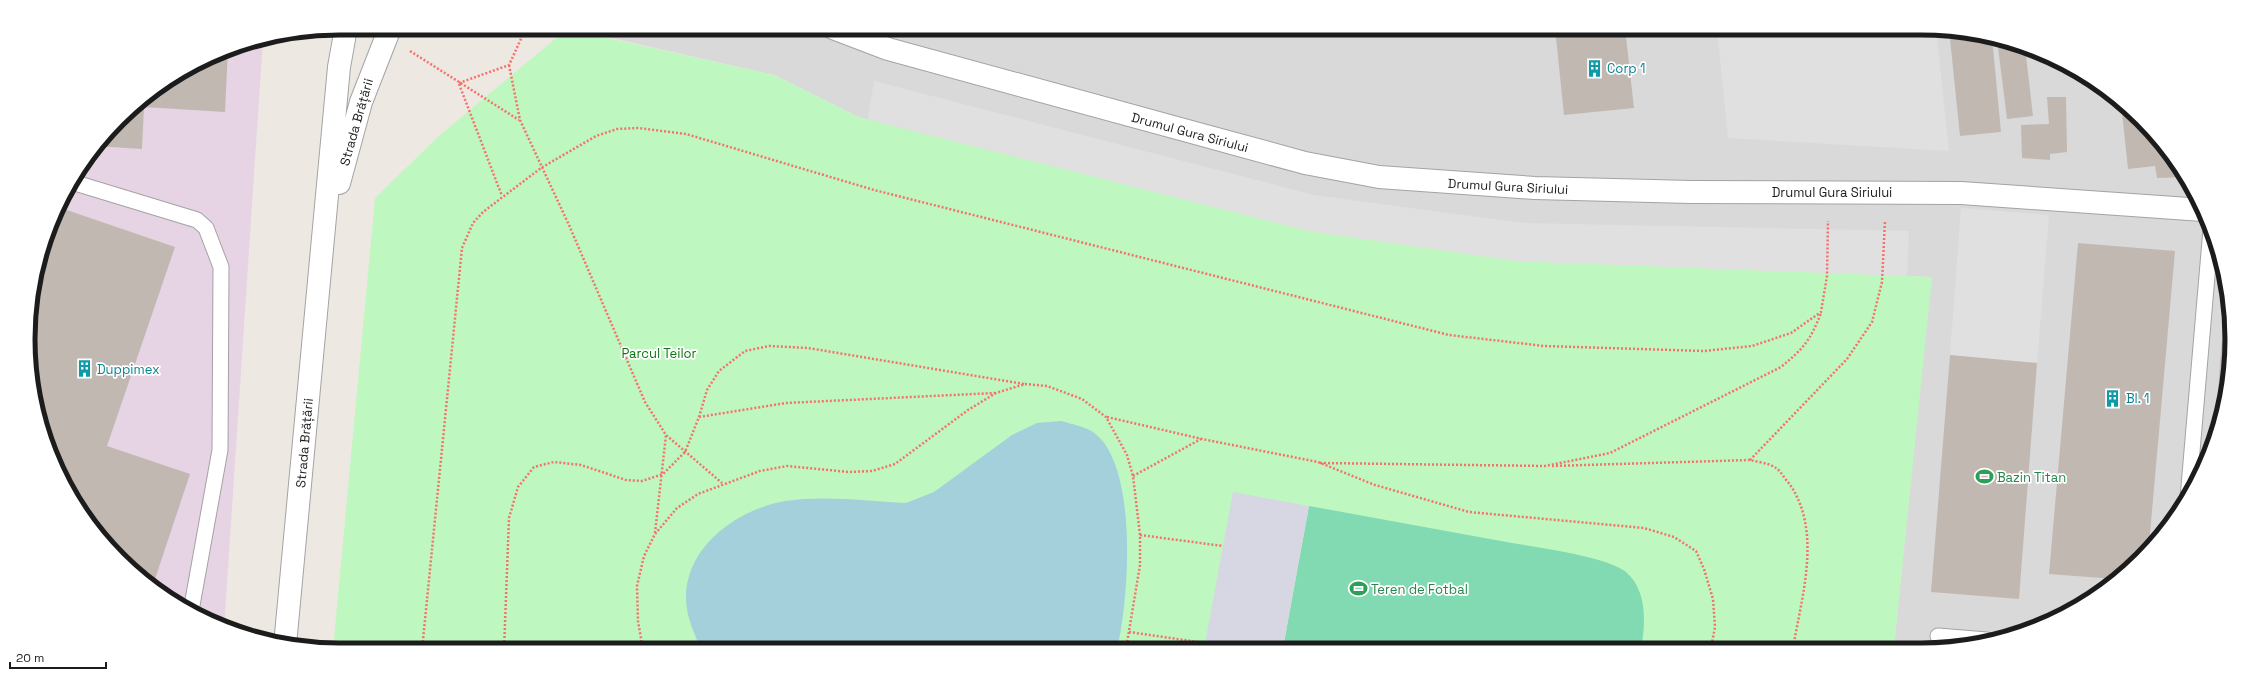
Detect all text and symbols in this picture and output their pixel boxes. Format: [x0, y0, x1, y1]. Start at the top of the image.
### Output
building icon: Corp 1 [1584, 58, 1604, 78]
place label: Corp 1 [1607, 60, 1645, 77]
street label: Strada Brățării [336, 76, 377, 168]
street label: Drumul Gura Siriului [1129, 109, 1250, 156]
street label: Drumul Gura Siriului [1447, 175, 1569, 198]
street label: Drumul Gura Siriului [1772, 184, 1892, 201]
park label: Parcul Teilor [621, 345, 697, 362]
building icon: Duppimex [74, 359, 94, 379]
place label: Duppimex [97, 361, 160, 378]
building icon: Bl. 1 [2103, 388, 2123, 408]
place label: Bl. 1 [2126, 390, 2149, 407]
street label: Strada Brățării [292, 397, 317, 489]
sports icon: Bazin Titan [1974, 467, 1994, 487]
place label: Bazin Titan [1997, 469, 2066, 486]
sports icon: Teren de Fotbal [1348, 579, 1368, 599]
place label: Teren de Fotbal [1371, 581, 1468, 598]
scale bar [10, 644, 106, 670]
text: 20 m [16, 650, 44, 666]

